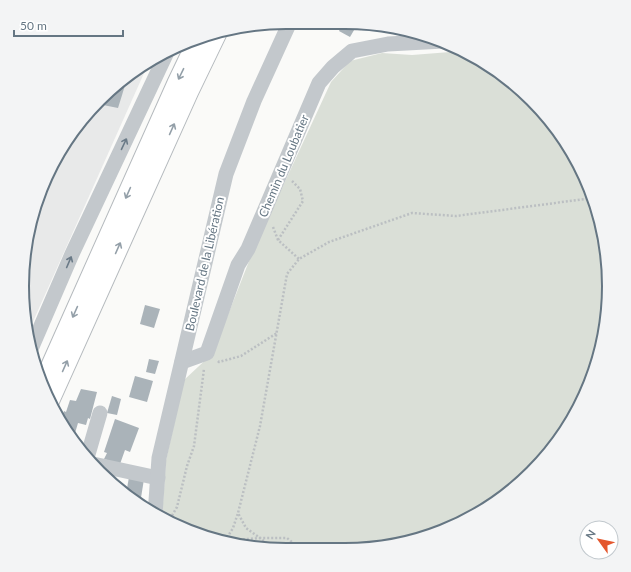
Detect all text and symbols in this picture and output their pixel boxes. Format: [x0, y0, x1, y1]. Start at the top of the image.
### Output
scale bar [14, 12, 123, 38]
text: 50 m [20, 18, 47, 33]
one-way arrow [177, 68, 184, 80]
street label: Chemin du Loubatier [255, 112, 312, 219]
one-way arrow [169, 124, 176, 136]
one-way arrow [121, 139, 128, 151]
one-way arrow [124, 187, 131, 199]
street label: Boulevard de la Libération [182, 195, 227, 332]
one-way arrow [115, 242, 123, 254]
one-way arrow [65, 257, 73, 269]
one-way arrow [71, 305, 78, 317]
one-way arrow [62, 361, 69, 373]
north arrow [579, 520, 619, 560]
text: N [582, 527, 598, 541]

